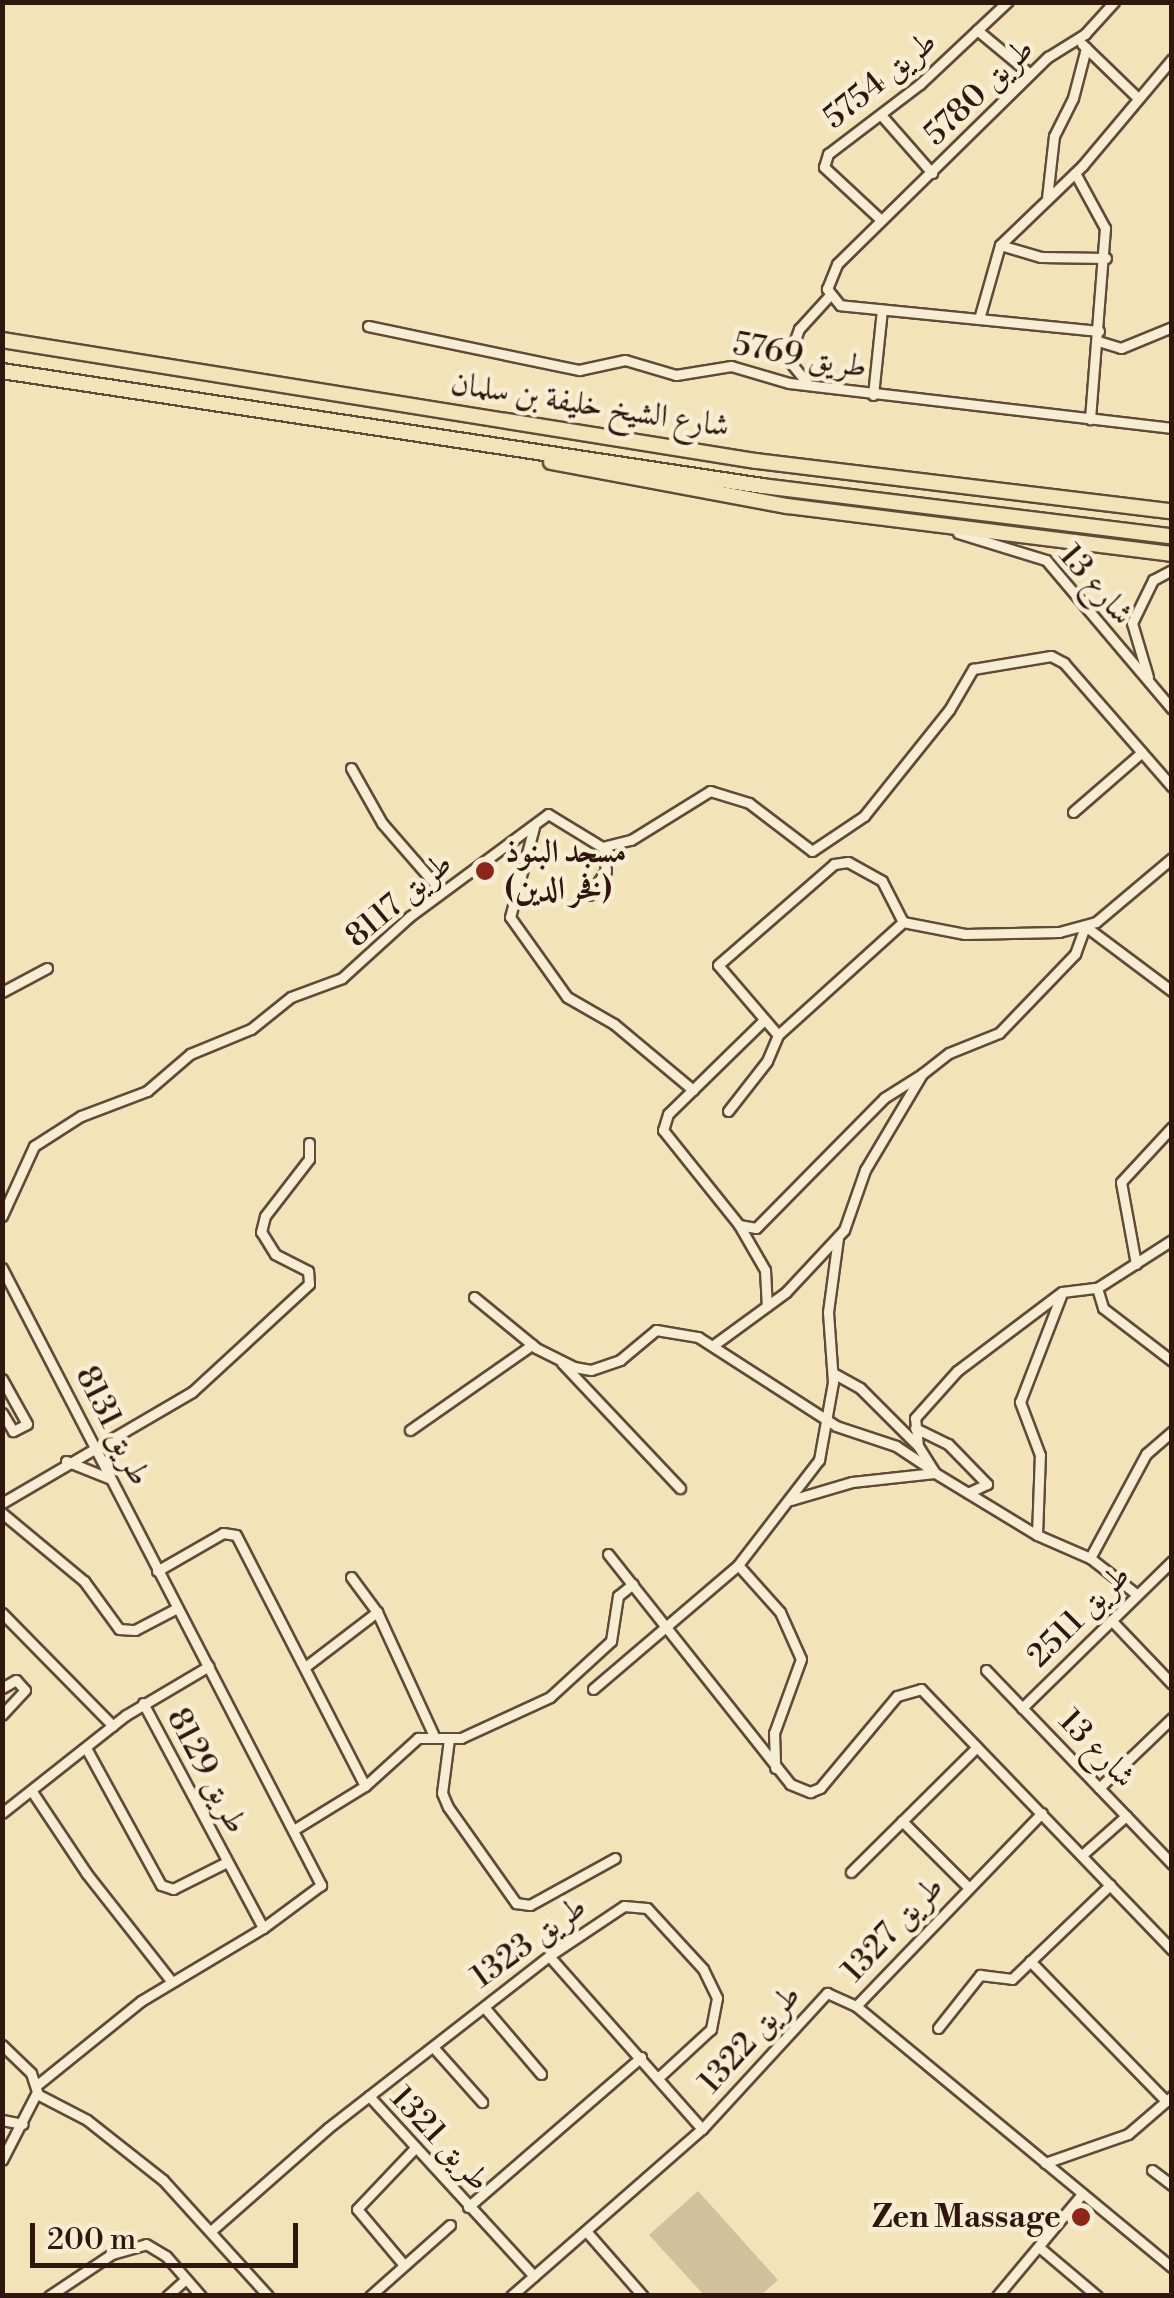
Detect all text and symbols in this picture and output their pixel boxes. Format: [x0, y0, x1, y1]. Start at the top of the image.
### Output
street label: طريق 5754 [816, 23, 944, 137]
street label: طريق 5780 [916, 30, 1042, 154]
street label: طريق 5769 [730, 325, 870, 387]
street label: شارع الشيخ خليفة بن سلمان [448, 364, 732, 446]
street label: شارع 13 [1051, 537, 1141, 633]
place label: مسجد البنوذ (فخر الدين) [505, 834, 627, 909]
street label: طريق 8117 [338, 844, 460, 956]
marker: مسجد البنوذ (فخر الدين) [474, 860, 496, 882]
street label: طريق 8131 [67, 1360, 159, 1492]
street label: طريق 2511 [1020, 1557, 1138, 1675]
street label: طريق 8129 [158, 1702, 256, 1840]
street label: شارع 13 [1051, 1702, 1143, 1796]
street label: طريق 1327 [834, 1868, 952, 1990]
street label: طريق 1323 [464, 1888, 594, 1996]
street label: طريق 1322 [691, 1977, 809, 2101]
street label: طريق 1321 [382, 2079, 498, 2199]
place label: Zen Massage [872, 2198, 1061, 2236]
scale bar [35, 2203, 302, 2265]
marker: Zen Massage [1070, 2206, 1092, 2228]
text: 200 m [47, 2221, 136, 2259]

